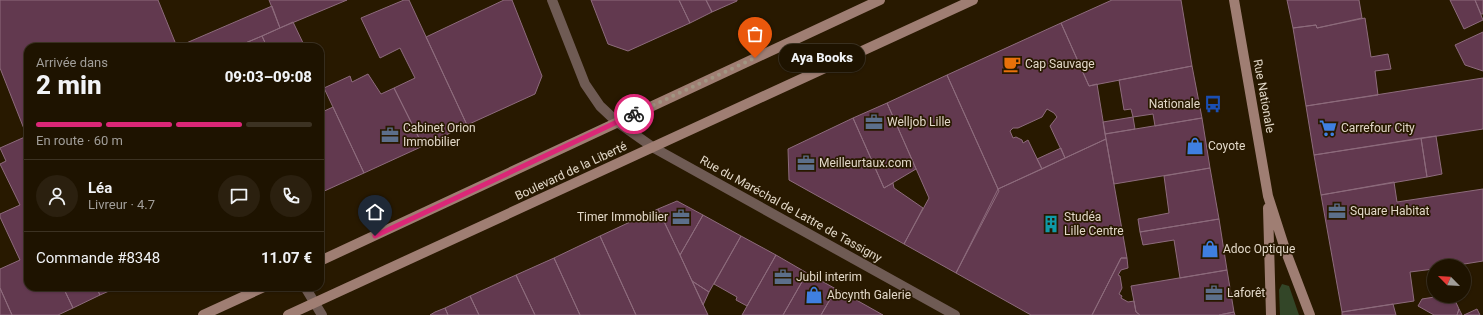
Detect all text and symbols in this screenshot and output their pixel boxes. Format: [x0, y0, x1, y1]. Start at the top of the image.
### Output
pin [738, 17, 772, 58]
icon: bag [744, 23, 766, 45]
callout: Aya Books [779, 44, 865, 72]
text: Aya Books [791, 50, 853, 65]
cafe icon: Cap Sauvage [1002, 54, 1022, 74]
text: Arrivée dans [36, 55, 108, 70]
place label: Cap Sauvage [1025, 57, 1095, 71]
street label: Rue Nationale [1251, 58, 1277, 134]
text: 09:03–09:08 [225, 68, 312, 86]
text: 2 min [36, 70, 102, 100]
courier [614, 94, 654, 134]
bus stop icon: Nationale [1203, 94, 1223, 114]
place label: Nationale [1149, 97, 1200, 111]
icon: bike [623, 103, 645, 125]
office icon: Welljob Lille [864, 112, 884, 132]
place label: Welljob Lille [887, 115, 951, 129]
supermarket icon: Carrefour City [1318, 118, 1338, 138]
place label: Cabinet Orion Immobilier [403, 121, 476, 149]
place label: Carrefour City [1341, 121, 1415, 135]
office icon: Cabinet Orion Immobilier [380, 125, 400, 145]
text: En route · 60 m [36, 133, 123, 148]
shop icon: Coyote [1185, 136, 1205, 156]
street label: Boulevard de la Liberté [513, 139, 629, 203]
place label: Coyote [1208, 139, 1245, 153]
street label: Rue du Maréchal de Lattre de Tassigny [698, 153, 885, 265]
office icon: Meilleurtaux.com [796, 153, 816, 173]
place label: Meilleurtaux.com [819, 156, 912, 170]
button: person [36, 175, 78, 217]
button: chat [218, 175, 260, 217]
button: phone [270, 175, 312, 217]
text: Léa [88, 179, 112, 197]
pin [358, 195, 392, 236]
text: Livreur · 4.7 [88, 197, 155, 212]
icon: home [364, 201, 386, 223]
office icon: Square Habitat [1327, 201, 1347, 221]
place label: Square Habitat [1350, 204, 1430, 218]
office icon: Timer Immobilier [671, 207, 691, 227]
place label: Timer Immobilier [577, 210, 668, 224]
place label: Studéa Lille Centre [1064, 210, 1124, 238]
building icon: Studéa Lille Centre [1041, 214, 1061, 234]
shop icon: Adoc Optique [1200, 239, 1220, 259]
place label: Adoc Optique [1223, 242, 1295, 256]
text: Commande #8348 [36, 249, 160, 267]
text: 11.07 € [261, 249, 312, 267]
north arrow [1427, 259, 1471, 303]
map controls [1427, 259, 1471, 303]
office icon: Jubil interim [773, 267, 793, 287]
place label: Jubil interim [796, 270, 862, 284]
office icon: Laforêt [1204, 283, 1224, 303]
shop icon: Abcynth Galerie [804, 285, 824, 305]
place label: Laforêt [1227, 286, 1265, 300]
place label: Abcynth Galerie [827, 288, 911, 302]

